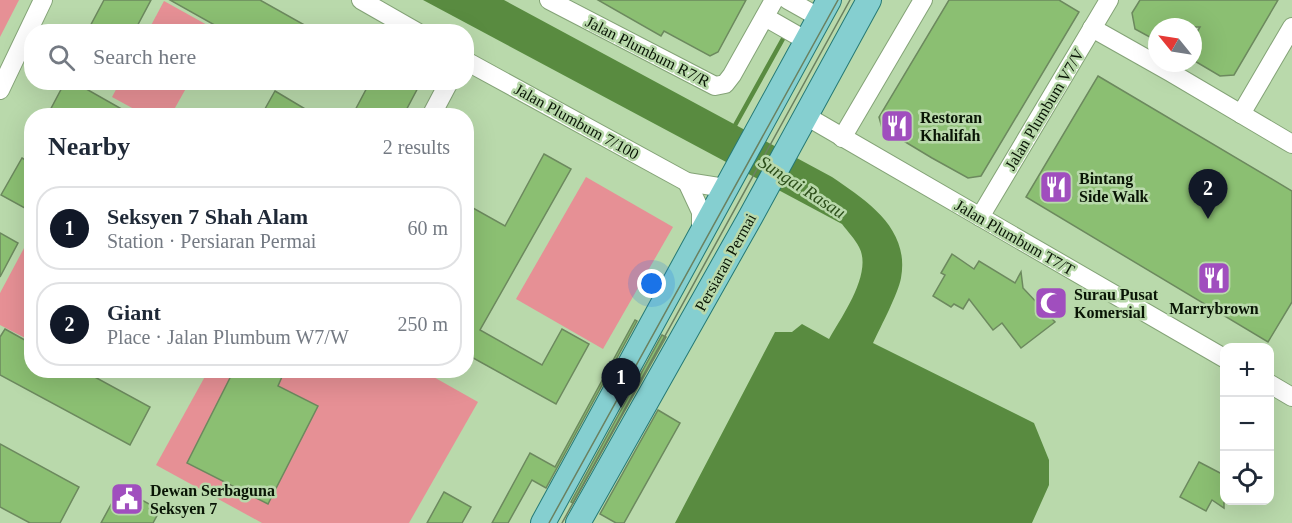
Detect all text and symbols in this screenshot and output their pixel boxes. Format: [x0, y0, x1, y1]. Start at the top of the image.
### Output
street label: Jalan Plumbum R7/R [583, 13, 713, 90]
north arrow [1148, 18, 1202, 72]
search box [24, 24, 474, 90]
icon: search [45, 41, 78, 74]
text: Search here [93, 44, 196, 69]
street label: Jalan Plumbum V7/V [1002, 45, 1088, 173]
street label: Jalan Plumbum 7/100 [512, 80, 642, 163]
restaurant icon: Restoran Khalifah [879, 108, 915, 144]
place label: Restoran Khalifah [920, 109, 982, 144]
text: Nearby [48, 132, 130, 161]
text: 2 results [383, 136, 450, 158]
water label: Sungai Rasau [755, 152, 849, 222]
restaurant icon: Bintang Side Walk [1038, 169, 1074, 205]
place label: Bintang Side Walk [1079, 170, 1149, 205]
pin: 2 [1188, 170, 1228, 219]
street label: Jalan Plumbum T7/T [952, 196, 1078, 279]
text: Seksyen 7 Shah Alam [107, 204, 308, 229]
street label: Persiaran Permai [692, 210, 760, 314]
text: 1 [65, 217, 75, 239]
text: 60 m [407, 217, 448, 239]
text: Station · Persiaran Permai [107, 230, 316, 252]
restaurant icon: Marrybrown [1196, 260, 1232, 296]
your location [637, 269, 666, 298]
mosque icon: Surau Pusat Komersial [1033, 285, 1069, 321]
place label: Surau Pusat Komersial [1074, 286, 1159, 321]
text: Giant [107, 300, 161, 325]
place label: Marrybrown [1169, 300, 1259, 318]
text: 2 [65, 313, 75, 335]
text: 250 m [397, 313, 448, 335]
text: Place · Jalan Plumbum W7/W [107, 326, 349, 348]
map controls [1220, 343, 1274, 505]
button: + [1220, 343, 1274, 397]
pin: 1 [602, 358, 640, 408]
button: − [1220, 397, 1274, 451]
button: locate [1220, 451, 1274, 505]
public building icon: Dewan Serbaguna Seksyen 7 [109, 481, 145, 517]
place label: Dewan Serbaguna Seksyen 7 [150, 482, 275, 518]

